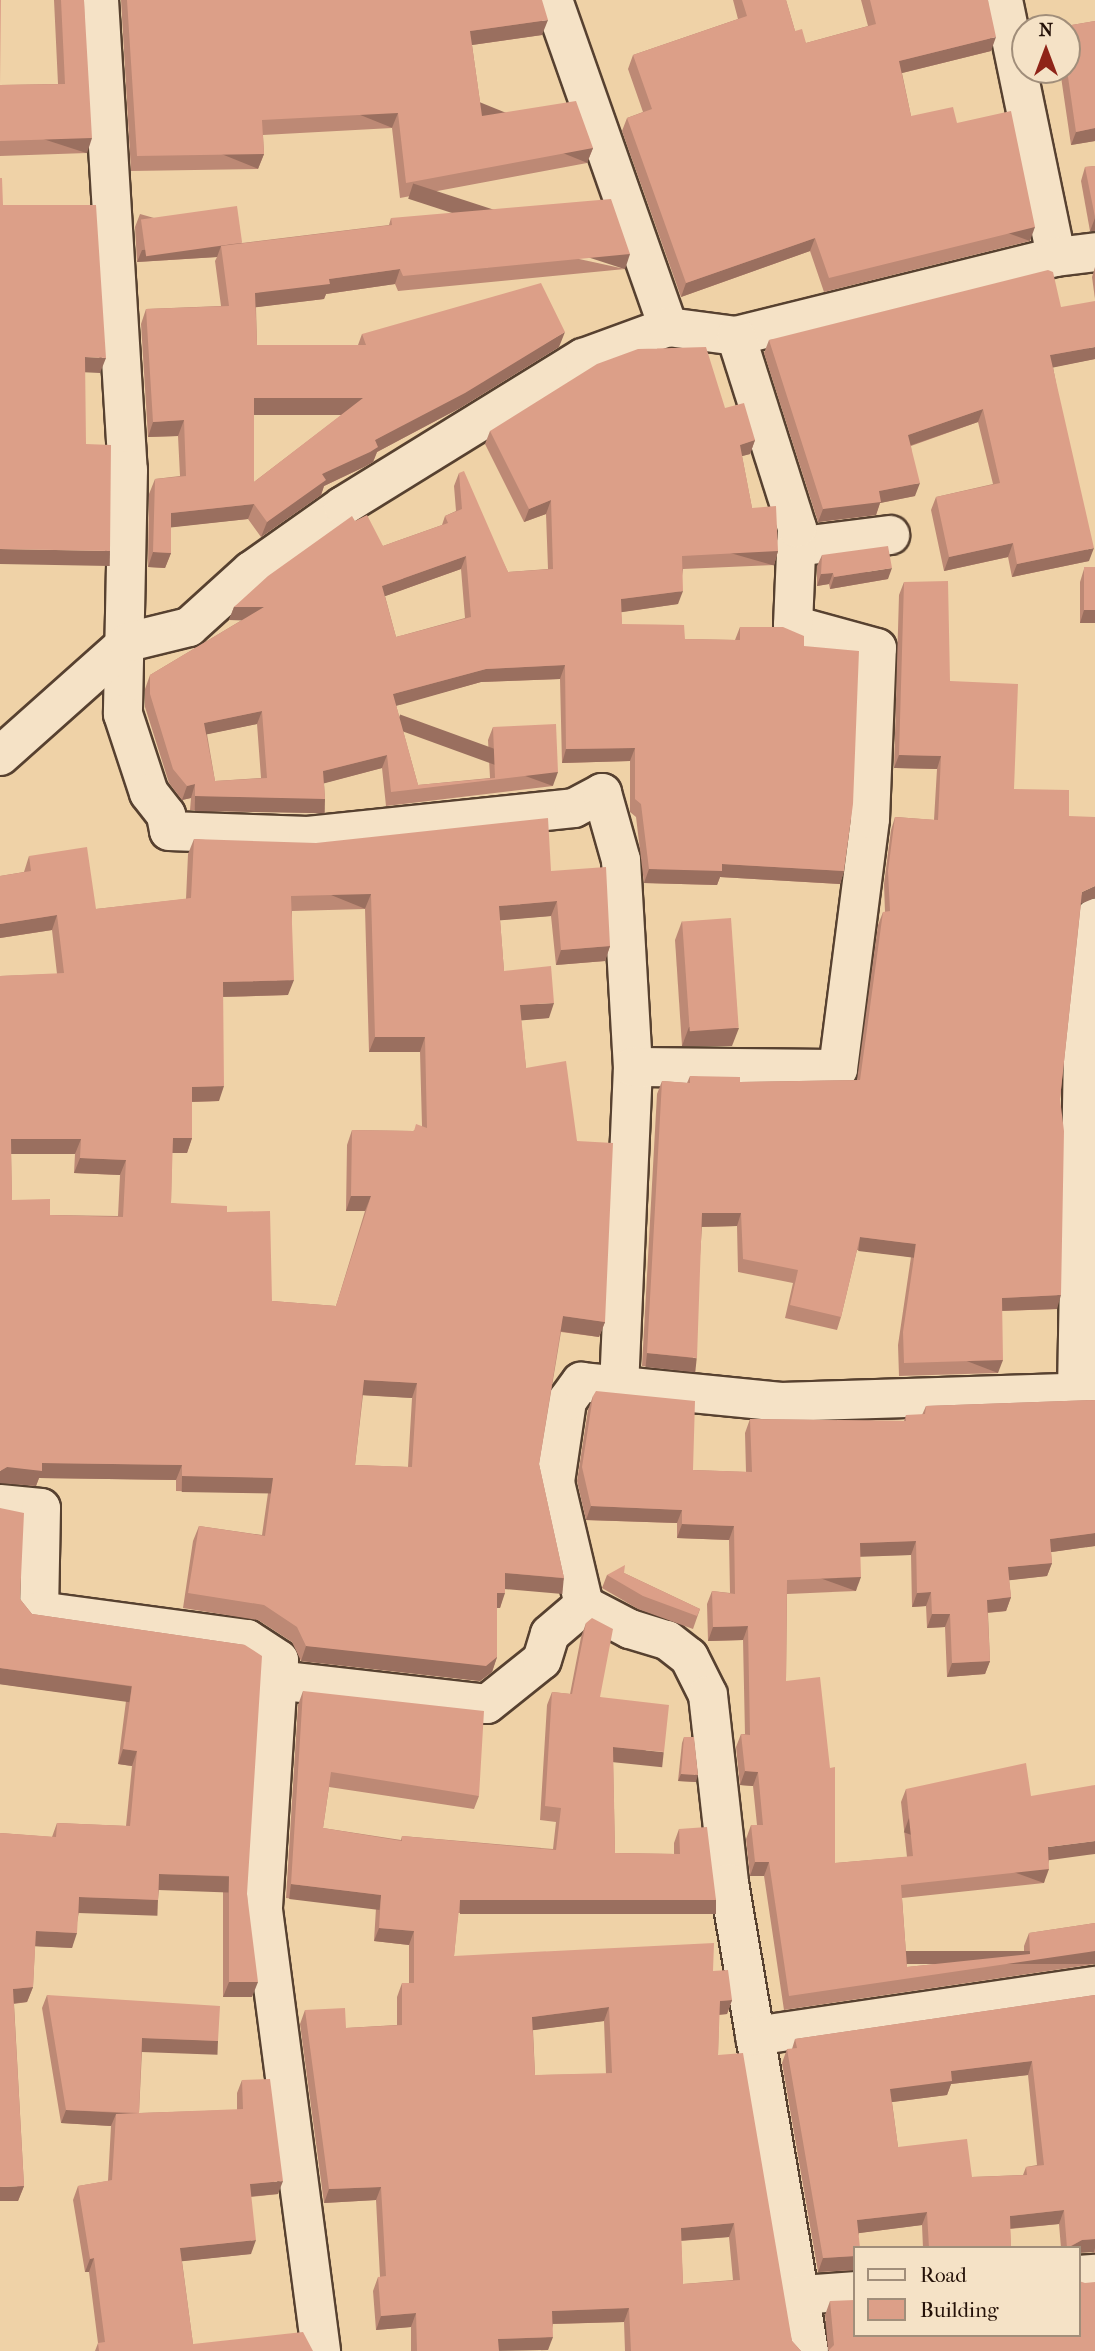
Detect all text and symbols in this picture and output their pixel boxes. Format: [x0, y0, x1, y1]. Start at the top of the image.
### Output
north arrow [1011, 14, 1081, 84]
text: N [1039, 19, 1053, 41]
legend [853, 2246, 1081, 2337]
text: Road [920, 2263, 967, 2287]
text: Building [920, 2298, 998, 2322]

